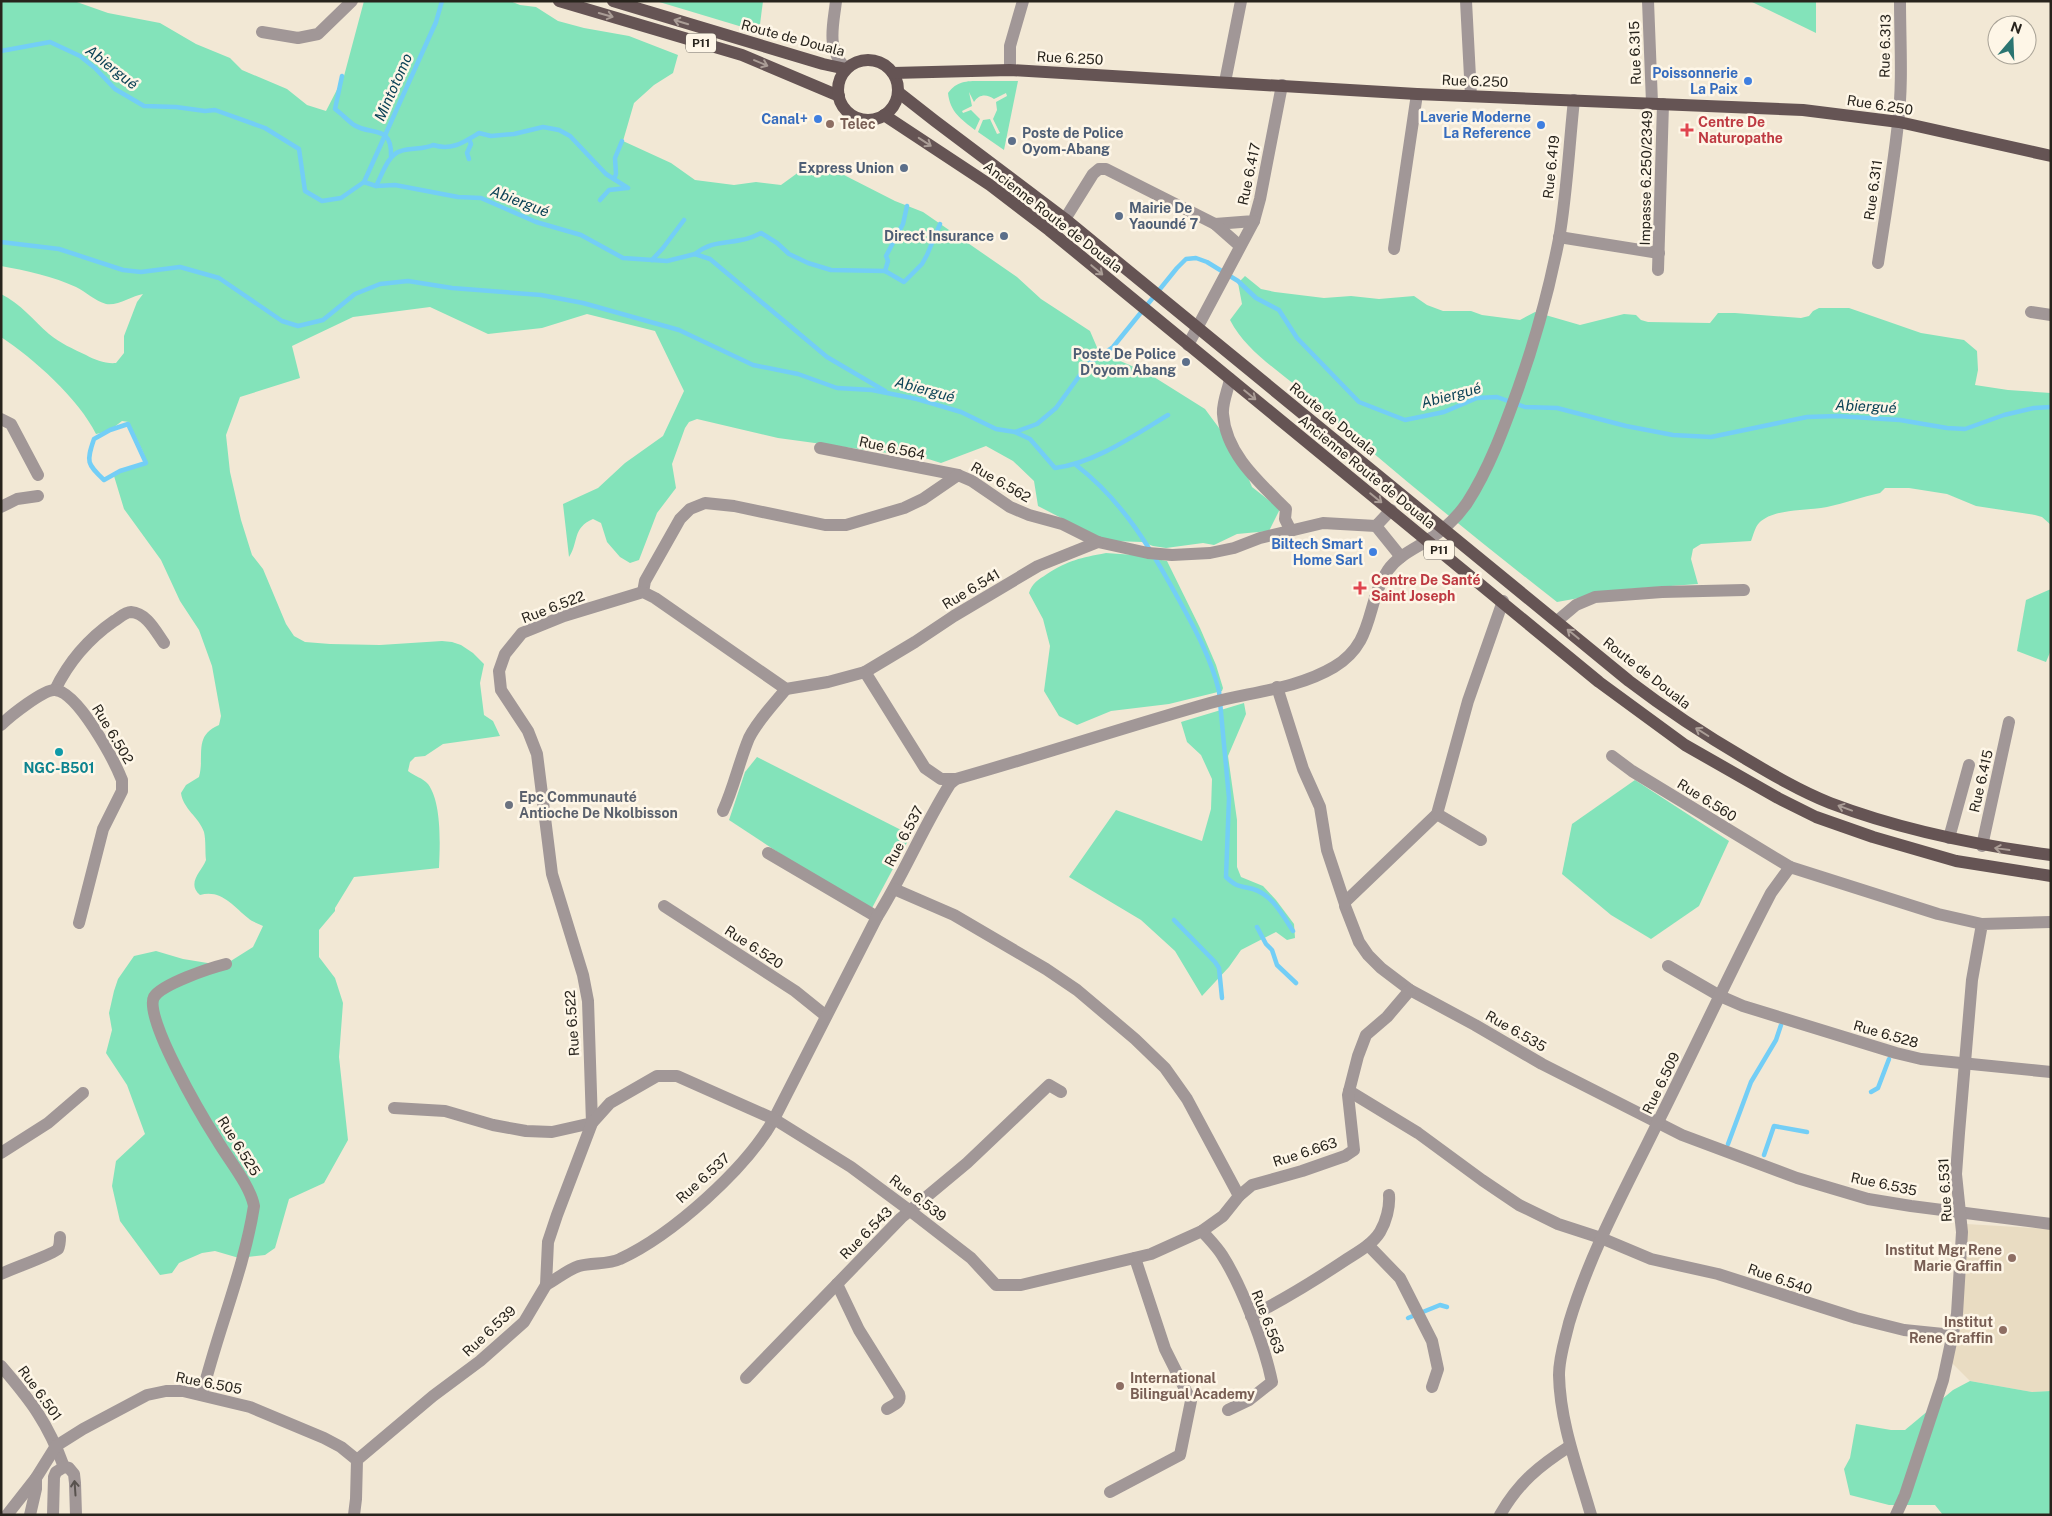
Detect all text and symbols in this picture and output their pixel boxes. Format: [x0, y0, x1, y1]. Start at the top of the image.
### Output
one-way arrow [597, 11, 613, 21]
street label: Rue 6.313 [1876, 14, 1894, 78]
north arrow [1987, 15, 2037, 65]
one-way arrow [674, 16, 690, 26]
street label: Route de Douala [739, 16, 847, 60]
text: N [2008, 18, 2024, 37]
street label: Rue 6.315 [1626, 21, 1644, 85]
road number: P11 [686, 34, 716, 52]
water label: Abiergué [83, 41, 141, 93]
street label: Rue 6.250 [1036, 48, 1104, 68]
water label: Mintotomo [371, 51, 415, 123]
one-way arrow [753, 59, 768, 69]
place label: Poissonnerie La Paix [1652, 65, 1738, 97]
street label: Rue 6.250 [1441, 72, 1509, 90]
marker: Poissonnerie La Paix [1742, 75, 1754, 87]
street label: Rue 6.250 [1846, 92, 1914, 118]
place label: Laverie Moderne La Reference [1420, 109, 1531, 141]
street label: Impasse 6.250/2349 [1637, 110, 1655, 246]
place label: Canal+ [761, 111, 808, 127]
marker: Canal+ [812, 113, 824, 125]
place label: Centre De Naturopathe [1698, 114, 1783, 146]
place label: Telec [840, 116, 876, 132]
marker: Telec [824, 118, 836, 130]
marker: Laverie Moderne La Reference [1535, 119, 1547, 131]
marker: Centre De Naturopathe [1680, 123, 1694, 137]
place label: Poste de Police Oyom-Abang [1022, 125, 1124, 157]
street label: Rue 6.419 [1540, 134, 1562, 200]
marker: Poste de Police Oyom-Abang [1006, 135, 1018, 147]
one-way arrow [918, 137, 932, 147]
street label: Rue 6.417 [1235, 141, 1263, 207]
street label: Ancienne Route de Douala [981, 158, 1125, 276]
street label: Rue 6.311 [1861, 159, 1885, 221]
place label: Express Union [798, 160, 894, 176]
marker: Express Union [898, 162, 910, 174]
water label: Abiergué [488, 182, 552, 220]
place label: Mairie De Yaoundé 7 [1129, 200, 1199, 232]
marker: Mairie De Yaoundé 7 [1113, 210, 1125, 222]
place label: Direct Insurance [884, 228, 994, 244]
marker: Direct Insurance [998, 230, 1010, 242]
one-way arrow [1090, 265, 1103, 276]
place label: Poste De Police D'oyom Abang [1073, 346, 1176, 378]
marker: Poste De Police D'oyom Abang [1180, 356, 1192, 368]
water label: Abiergué [893, 373, 957, 405]
street label: Route de Douala [1287, 379, 1379, 459]
water label: Abiergué [1419, 379, 1483, 411]
one-way arrow [1243, 390, 1256, 401]
water label: Abiergué [1835, 396, 1897, 416]
street label: Ancienne Route de Douala [1296, 412, 1438, 532]
street label: Rue 6.564 [858, 433, 927, 463]
street label: Rue 6.562 [968, 458, 1034, 506]
one-way arrow [1369, 492, 1382, 503]
place label: Biltech Smart Home Sarl [1271, 536, 1363, 568]
road number: P11 [1424, 540, 1454, 560]
marker: Biltech Smart Home Sarl [1367, 546, 1379, 558]
street label: Rue 6.541 [939, 566, 1003, 612]
place label: Centre De Santé Saint Joseph [1371, 572, 1480, 604]
marker: Centre De Santé Saint Joseph [1353, 581, 1367, 595]
street label: Rue 6.522 [519, 588, 587, 626]
one-way arrow [1567, 629, 1580, 640]
street label: Route de Douala [1600, 634, 1694, 712]
street label: Rue 6.502 [89, 701, 137, 767]
one-way arrow [1696, 727, 1710, 737]
marker: NGC-B501 [53, 746, 65, 758]
street label: Rue 6.415 [1966, 748, 1996, 814]
place label: NGC-B501 [23, 760, 95, 776]
street label: Rue 6.560 [1674, 776, 1740, 824]
place label: Epc Communauté Antioche De Nkolbisson [519, 789, 678, 821]
marker: Epc Communauté Antioche De Nkolbisson [503, 799, 515, 811]
street label: Rue 6.537 [881, 803, 927, 869]
one-way arrow [1838, 803, 1854, 812]
one-way arrow [1995, 844, 2011, 854]
street label: Rue 6.520 [722, 922, 786, 972]
street label: Rue 6.522 [562, 989, 582, 1057]
street label: Rue 6.535 [1483, 1007, 1549, 1055]
street label: Rue 6.528 [1852, 1017, 1920, 1051]
street label: Rue 6.509 [1639, 1049, 1683, 1117]
street label: Rue 6.525 [214, 1113, 264, 1179]
street label: Rue 6.663 [1271, 1134, 1339, 1170]
street label: Rue 6.537 [673, 1150, 733, 1206]
street label: Rue 6.531 [1935, 1158, 1955, 1222]
street label: Rue 6.535 [1849, 1169, 1919, 1199]
street label: Rue 6.539 [886, 1171, 950, 1225]
street label: Rue 6.543 [837, 1203, 896, 1262]
place label: Institut Mgr Rene Marie Graffin [1885, 1242, 2002, 1274]
marker: Institut Mgr Rene Marie Graffin [2006, 1252, 2018, 1264]
street label: Rue 6.540 [1746, 1261, 1814, 1297]
street label: Rue 6.563 [1249, 1288, 1288, 1356]
street label: Rue 6.539 [459, 1302, 519, 1360]
place label: Institut Rene Graffin [1909, 1314, 1993, 1346]
marker: Institut Rene Graffin [1997, 1324, 2009, 1336]
street label: Rue 6.501 [15, 1362, 65, 1424]
street label: Rue 6.505 [175, 1369, 243, 1397]
place label: International Bilingual Academy [1130, 1370, 1255, 1402]
marker: International Bilingual Academy [1114, 1380, 1126, 1392]
one-way arrow [70, 1480, 80, 1496]

